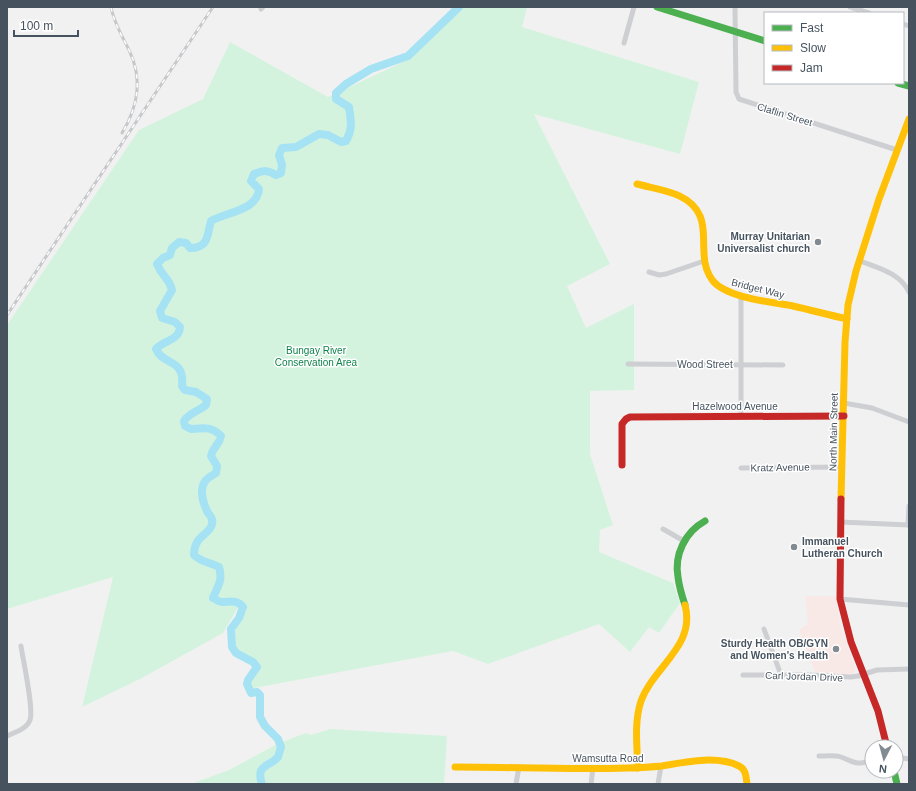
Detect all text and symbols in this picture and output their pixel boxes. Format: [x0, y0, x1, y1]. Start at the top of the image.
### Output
scale bar [14, 12, 78, 38]
legend [764, 12, 904, 84]
text: 100 m [20, 19, 53, 33]
text: Fast [800, 21, 824, 35]
text: Slow [800, 41, 826, 55]
text: Jam [800, 61, 823, 75]
street label: Claflin Street [756, 101, 814, 128]
place label: Murray Unitarian Universalist church [717, 231, 810, 254]
marker: Murray Unitarian Universalist church [813, 237, 823, 247]
street label: Bridget Way [730, 277, 785, 300]
park label: Bungay River Conservation Area [275, 345, 358, 368]
street label: Wood Street [677, 359, 733, 370]
street label: North Main Street [827, 393, 840, 471]
street label: Hazelwood Avenue [692, 401, 778, 412]
street label: Kratz Avenue [750, 461, 810, 474]
place label: Immanuel Lutheran Church [802, 536, 883, 559]
marker: Immanuel Lutheran Church [789, 542, 799, 552]
place label: Sturdy Health OB/GYN and Women's Health [721, 638, 828, 661]
marker: Sturdy Health OB/GYN and Women's Health [831, 644, 841, 654]
street label: Carl Jordan Drive [765, 670, 843, 683]
north arrow [864, 739, 904, 779]
street label: Wamsutta Road [572, 753, 644, 764]
text: N [878, 763, 888, 775]

